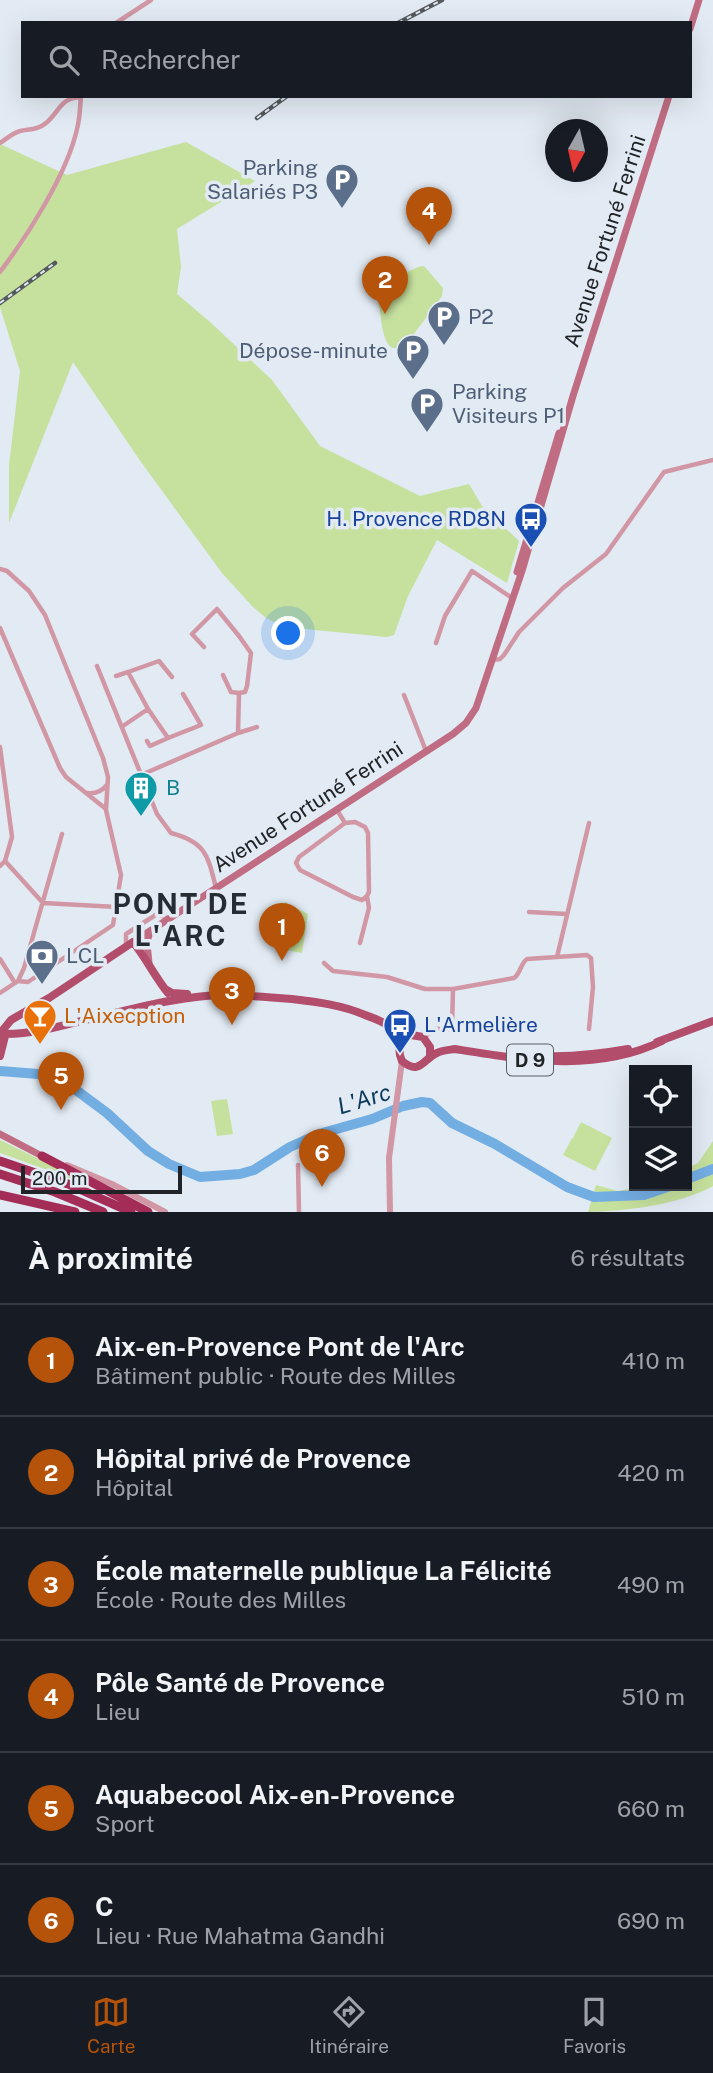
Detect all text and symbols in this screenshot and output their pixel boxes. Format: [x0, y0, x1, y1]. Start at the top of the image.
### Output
search box [21, 21, 692, 98]
icon: search [45, 41, 83, 79]
text: Rechercher [101, 44, 240, 75]
north arrow [545, 119, 608, 182]
street label: Avenue Fortuné Ferrini [558, 132, 651, 350]
place label: Parking Salariés P3 [207, 155, 318, 204]
parking icon: Parking Salariés P3 [323, 161, 361, 210]
pin: 4 [406, 187, 452, 245]
pin: 2 [362, 256, 408, 314]
parking icon: P2 [425, 298, 463, 347]
place label: P2 [468, 304, 494, 329]
parking icon: Dépose-minute [394, 332, 432, 381]
place label: Dépose-minute [239, 338, 388, 363]
place label: Parking Visiteurs P1 [452, 379, 565, 428]
parking icon: Parking Visiteurs P1 [408, 385, 446, 434]
bus stop icon: H. Provence RD8N [512, 500, 550, 549]
place label: H. Provence RD8N [326, 506, 506, 531]
your location [271, 616, 305, 650]
street label: Avenue Fortuné Ferrini [208, 736, 407, 877]
building icon: B [122, 769, 160, 818]
place label: B [166, 775, 180, 800]
district label: PONT DE L'ARC [113, 887, 250, 952]
pin: 1 [259, 903, 305, 961]
bank icon: LCL [23, 937, 61, 986]
place label: LCL [66, 943, 104, 968]
pin: 3 [209, 967, 255, 1025]
bar icon: L'Aixecption [21, 997, 59, 1046]
place label: L'Aixecption [64, 1003, 185, 1028]
bus stop icon: L'Armelière [381, 1006, 419, 1055]
place label: L'Armelière [424, 1012, 538, 1037]
road number: D 9 [507, 1044, 553, 1076]
pin: 5 [38, 1052, 84, 1110]
map controls [629, 1065, 692, 1191]
button: locate [629, 1065, 692, 1128]
water label: L'Arc [334, 1078, 394, 1119]
button: layers [629, 1128, 692, 1191]
pin: 6 [299, 1129, 345, 1187]
scale bar [21, 1163, 182, 1195]
text: 200 m [32, 1167, 88, 1189]
text: À proximité [28, 1240, 193, 1276]
text: 6 résultats [570, 1244, 685, 1271]
text: Aix-en-Provence Pont de l'Arc [95, 1331, 465, 1362]
text: 1 [46, 1347, 56, 1374]
text: 410 m [622, 1347, 685, 1374]
text: Bâtiment public · Route des Milles [95, 1362, 456, 1389]
text: Hôpital privé de Provence [95, 1443, 411, 1474]
text: 2 [44, 1459, 58, 1486]
text: 420 m [617, 1459, 685, 1486]
text: Hôpital [95, 1474, 173, 1501]
text: École maternelle publique La Félicité [95, 1555, 552, 1586]
text: 3 [43, 1571, 59, 1598]
text: 490 m [617, 1571, 685, 1598]
text: École · Route des Milles [95, 1586, 346, 1613]
text: Pôle Santé de Provence [95, 1667, 385, 1698]
text: 4 [43, 1683, 59, 1710]
text: 510 m [621, 1683, 685, 1710]
text: Lieu [95, 1698, 140, 1725]
text: Aquabecool Aix-en-Provence [95, 1779, 455, 1810]
text: 5 [43, 1795, 59, 1822]
text: 660 m [617, 1795, 685, 1822]
text: Sport [95, 1810, 155, 1837]
text: C [95, 1891, 114, 1922]
text: 6 [43, 1907, 59, 1934]
text: 690 m [617, 1907, 685, 1934]
text: Lieu · Rue Mahatma Gandhi [95, 1922, 385, 1949]
tab: Carte [87, 1993, 135, 2057]
tab: Itinéraire [309, 1993, 389, 2057]
tab: Favoris [563, 1993, 626, 2057]

